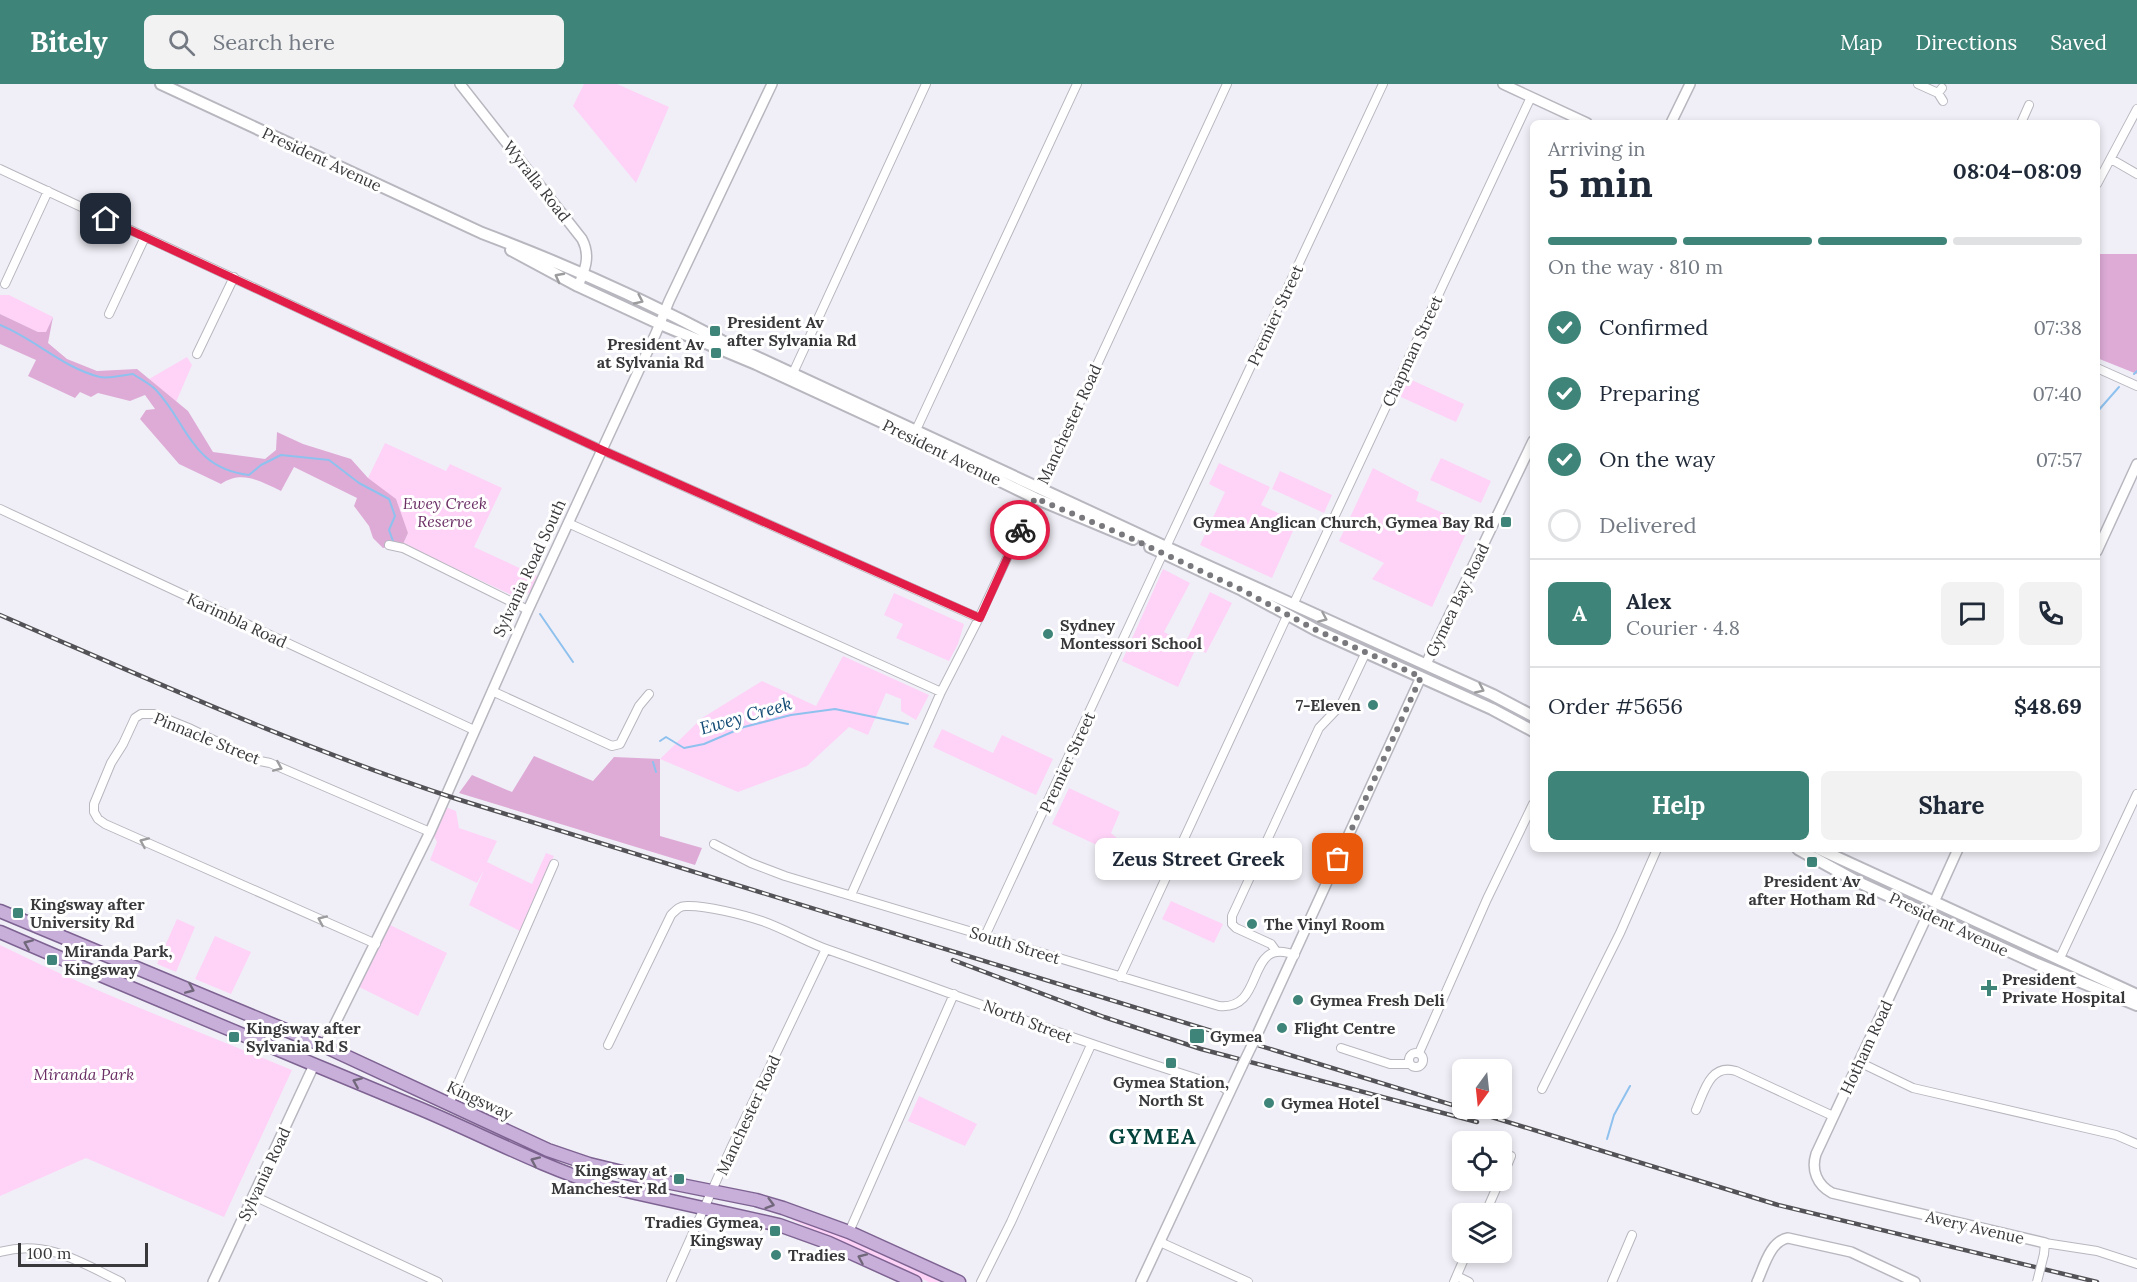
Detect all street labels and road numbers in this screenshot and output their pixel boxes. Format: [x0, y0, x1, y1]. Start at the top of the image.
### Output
street label: President Avenue [259, 123, 385, 196]
street label: Wyralla Road [499, 136, 575, 226]
street label: Premier Street [1243, 261, 1307, 369]
street label: Chapman Street [1377, 291, 1447, 410]
street label: Manchester Road [1032, 360, 1106, 487]
street label: President Avenue [879, 415, 1005, 490]
street label: Sylvania Road South [488, 496, 570, 640]
street label: Gymea Bay Road [1421, 540, 1493, 660]
street label: Karimbla Road [184, 588, 291, 652]
street label: Pinnacle Street [151, 708, 264, 769]
street label: Premier Street [1035, 708, 1099, 816]
street label: President Avenue [1886, 888, 2012, 961]
street label: South Street [967, 922, 1063, 968]
street label: North Street [981, 995, 1076, 1047]
street label: Hotham Road [1836, 997, 1897, 1097]
street label: Manchester Road [711, 1051, 785, 1178]
street label: Kingsway [444, 1076, 517, 1124]
street label: Sylvania Road [233, 1123, 295, 1224]
street label: Avery Avenue [1923, 1206, 2027, 1248]

